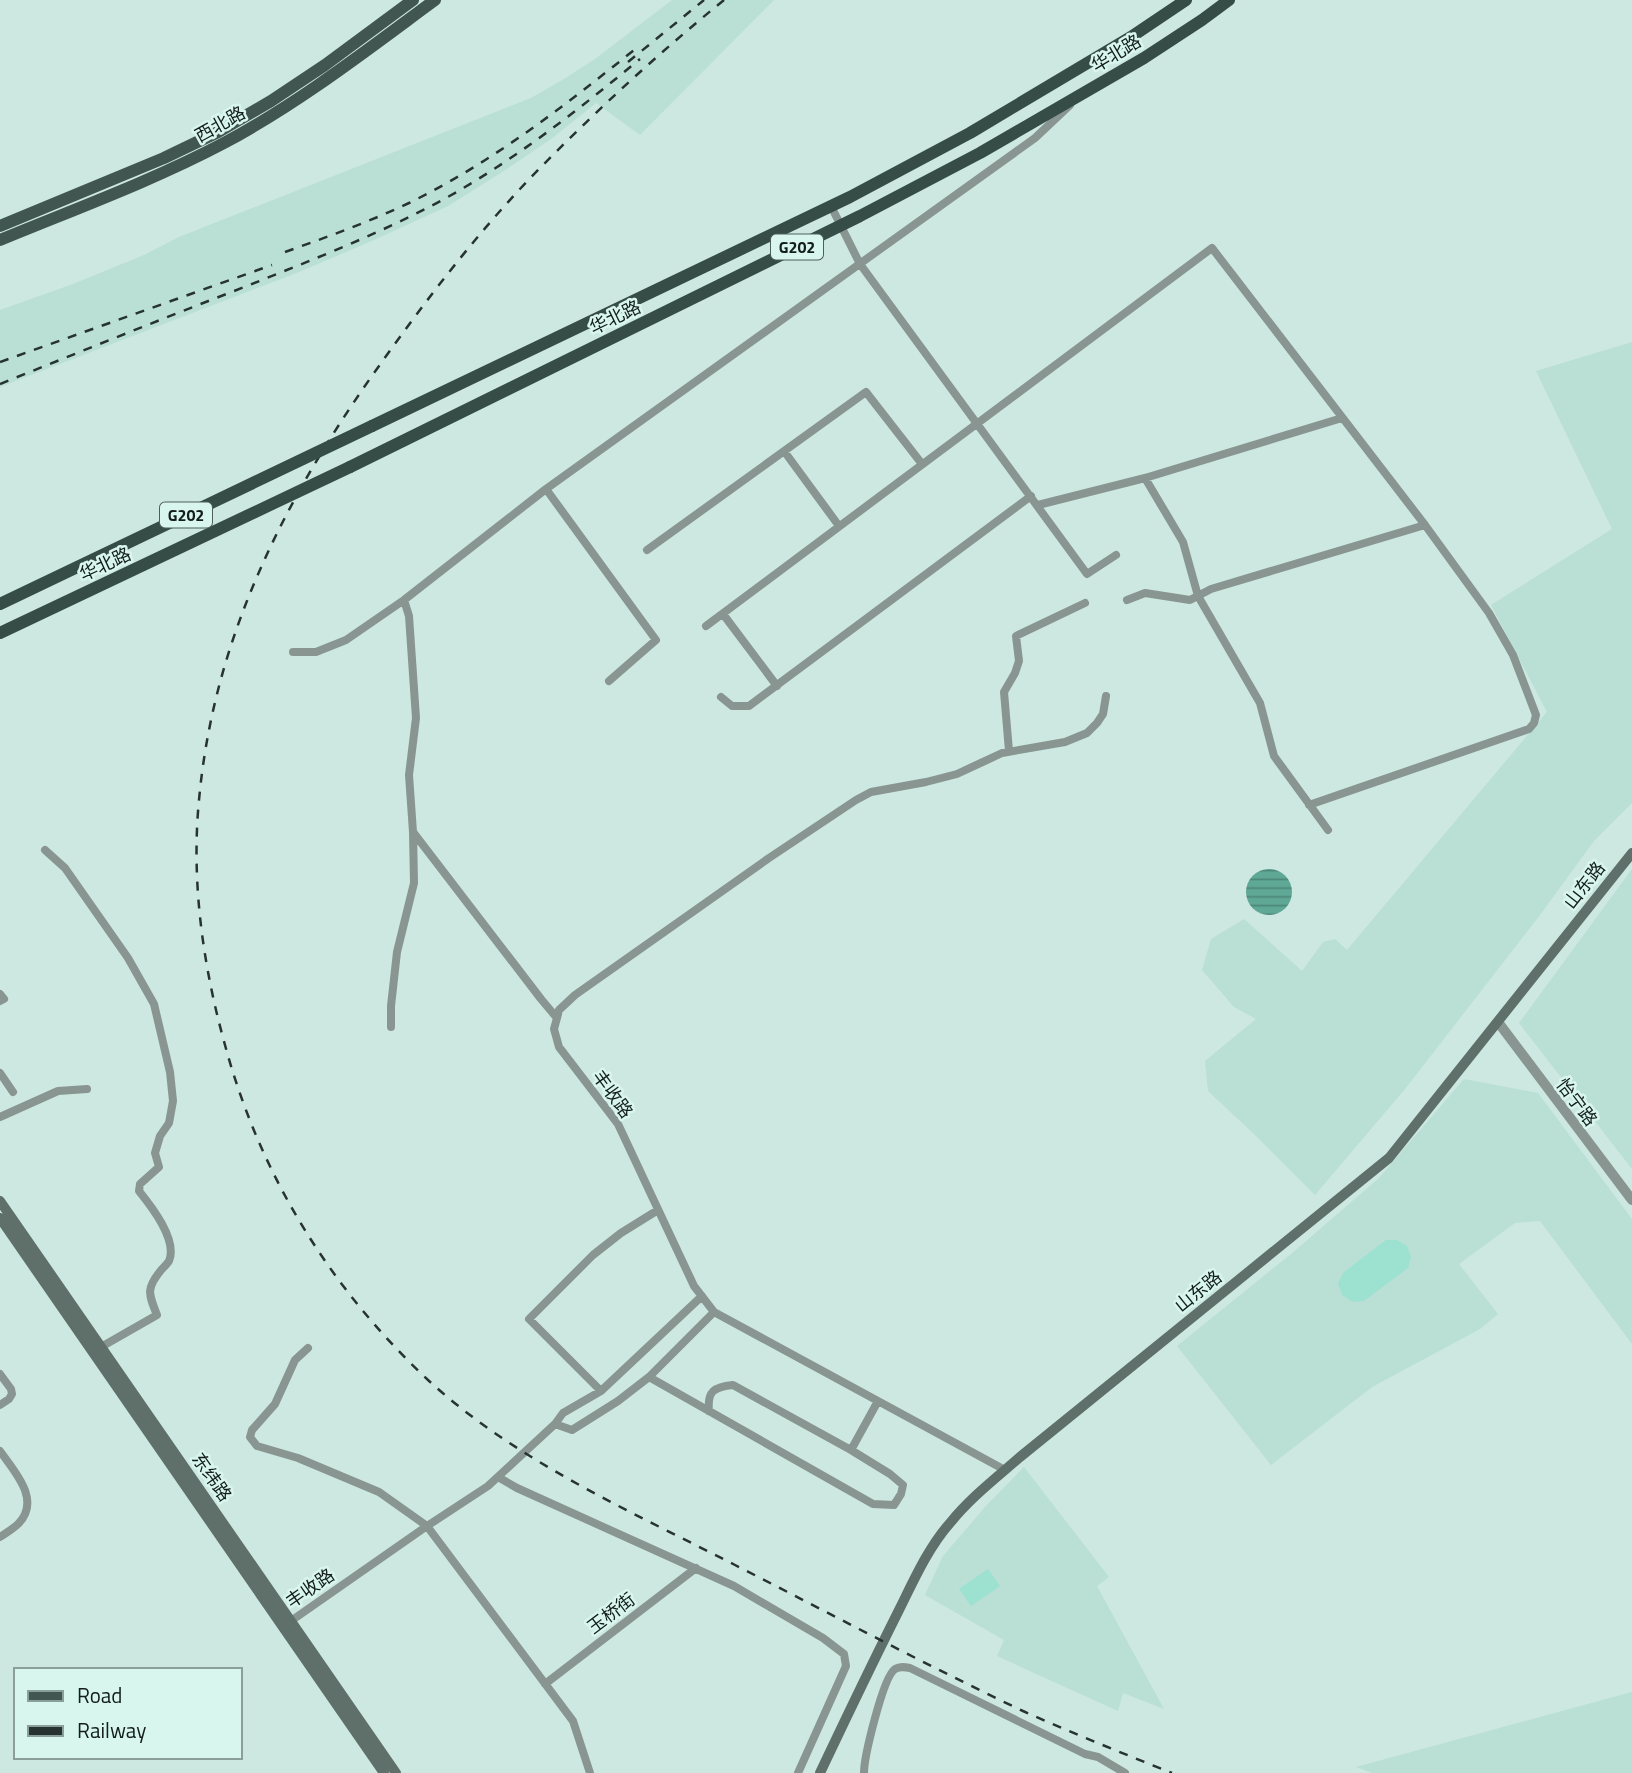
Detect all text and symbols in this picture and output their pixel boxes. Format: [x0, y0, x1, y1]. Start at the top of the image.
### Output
street label: 华北路 [1086, 28, 1146, 78]
street label: 西北路 [190, 99, 250, 149]
road number: G202 [771, 234, 823, 260]
street label: 华北路 [585, 293, 645, 341]
road number: G202 [160, 502, 212, 528]
street label: 华北路 [75, 540, 135, 588]
street label: 山东路 [1557, 855, 1611, 915]
street label: 丰收路 [586, 1064, 640, 1124]
street label: 怡宁路 [1550, 1072, 1604, 1132]
street label: 山东路 [1169, 1264, 1227, 1318]
street label: 东纬路 [185, 1447, 239, 1507]
street label: 丰收路 [280, 1561, 340, 1615]
street label: 玉桥街 [581, 1586, 641, 1640]
legend [14, 1668, 242, 1759]
text: Road [77, 1679, 122, 1711]
text: Railway [77, 1714, 146, 1746]

